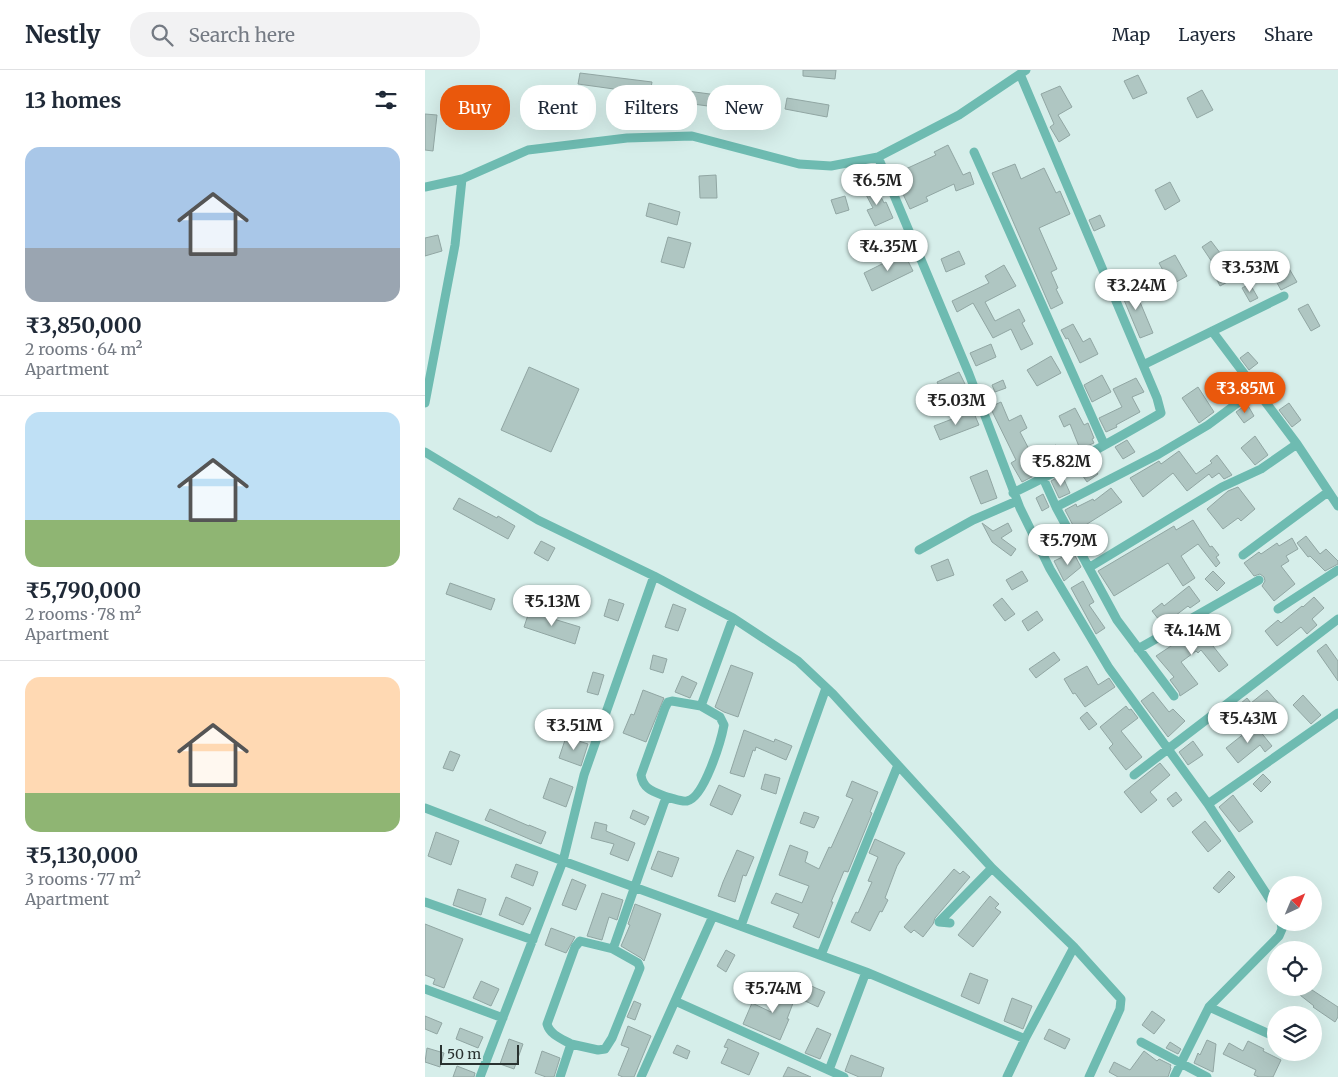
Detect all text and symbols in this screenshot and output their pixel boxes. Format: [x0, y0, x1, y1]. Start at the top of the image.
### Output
search box [130, 12, 480, 57]
text: Nestly [25, 19, 100, 50]
icon: search [148, 21, 176, 49]
text: Search here [188, 23, 295, 47]
text: Map [1112, 23, 1150, 46]
text: Layers [1178, 23, 1236, 46]
text: Share [1264, 23, 1313, 46]
chip: Buy [440, 85, 510, 130]
chip: Rent [520, 85, 596, 130]
chip: Filters [606, 85, 697, 130]
chip: New [707, 85, 781, 130]
icon: filters [372, 86, 400, 114]
text: 13 homes [25, 87, 121, 114]
pin: ₹6.5M [842, 164, 912, 206]
text: ₹6.5M [852, 170, 902, 190]
icon: home [168, 179, 258, 269]
pin: ₹4.35M [847, 230, 929, 272]
text: ₹4.35M [859, 236, 917, 256]
pin: ₹3.53M [1209, 250, 1291, 293]
text: ₹3.53M [1221, 257, 1279, 277]
pin: ₹3.24M [1095, 268, 1177, 311]
text: ₹3.24M [1106, 275, 1166, 295]
text: ₹3,850,000 [25, 312, 142, 339]
text: 2 rooms · 64 m² [25, 339, 143, 359]
text: Apartment [25, 359, 109, 379]
pin: ₹3.85M [1204, 372, 1286, 414]
text: ₹3.85M [1215, 378, 1275, 398]
pin: ₹5.03M [915, 384, 997, 426]
text: ₹5.03M [927, 390, 985, 410]
pin: ₹5.82M [1020, 444, 1102, 487]
icon: home [168, 445, 258, 535]
text: ₹5.82M [1031, 451, 1091, 471]
pin: ₹5.79M [1027, 524, 1109, 566]
text: ₹5.79M [1039, 530, 1097, 550]
text: ₹5,790,000 [25, 577, 141, 604]
pin: ₹5.13M [511, 584, 593, 627]
text: ₹5.13M [524, 591, 580, 611]
text: 2 rooms · 78 m² [25, 604, 141, 624]
pin: ₹4.14M [1151, 614, 1233, 656]
text: ₹4.14M [1163, 620, 1221, 640]
text: Apartment [25, 624, 109, 644]
pin: ₹5.43M [1207, 702, 1289, 744]
pin: ₹3.51M [533, 708, 615, 751]
text: ₹5.43M [1219, 708, 1277, 728]
icon: home [168, 710, 258, 800]
text: ₹3.51M [546, 715, 602, 735]
text: ₹5,130,000 [25, 842, 138, 869]
text: 3 rooms · 77 m² [25, 869, 141, 889]
north arrow [1267, 876, 1323, 931]
map controls [1267, 876, 1322, 1061]
text: Apartment [25, 889, 109, 909]
button: locate [1267, 941, 1322, 996]
pin: ₹5.74M [732, 972, 814, 1014]
text: ₹5.74M [744, 978, 802, 998]
button: layers [1267, 1006, 1322, 1061]
scale bar [440, 1042, 519, 1065]
text: 50 m [447, 1045, 481, 1063]

